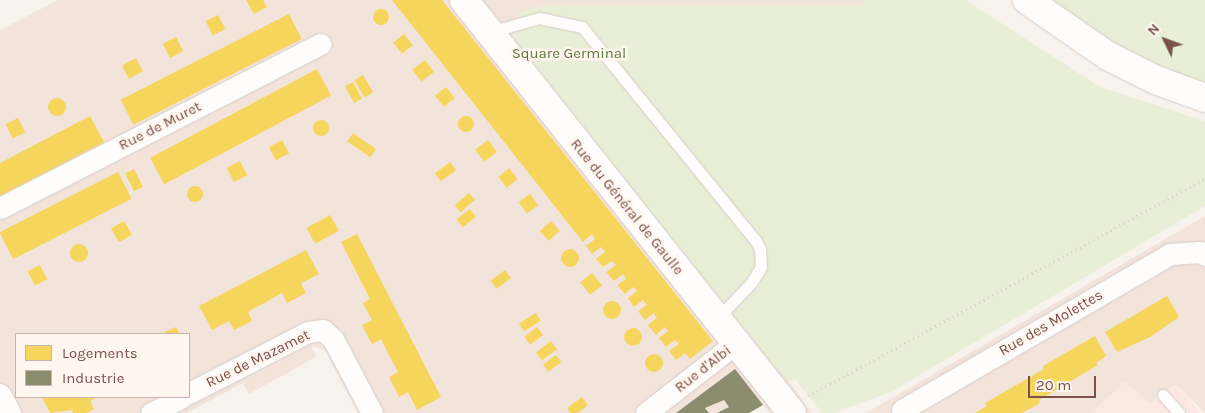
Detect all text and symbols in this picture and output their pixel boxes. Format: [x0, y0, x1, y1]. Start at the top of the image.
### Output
north arrow [1140, 15, 1190, 65]
text: N [1144, 20, 1163, 39]
park label: Square Germinal [512, 45, 626, 63]
street label: Rue de Muret [116, 97, 204, 155]
street label: Rue du Général de Gaulle [567, 135, 687, 279]
street label: Rue des Molettes [996, 286, 1106, 360]
street label: Rue de Mazamet [203, 326, 313, 392]
legend [15, 333, 190, 398]
street label: Rue d'Albi [671, 341, 735, 397]
text: Logements [62, 344, 138, 362]
scale bar [1030, 366, 1098, 398]
text: Industrie [62, 369, 124, 387]
text: 20 m [1036, 376, 1071, 394]

